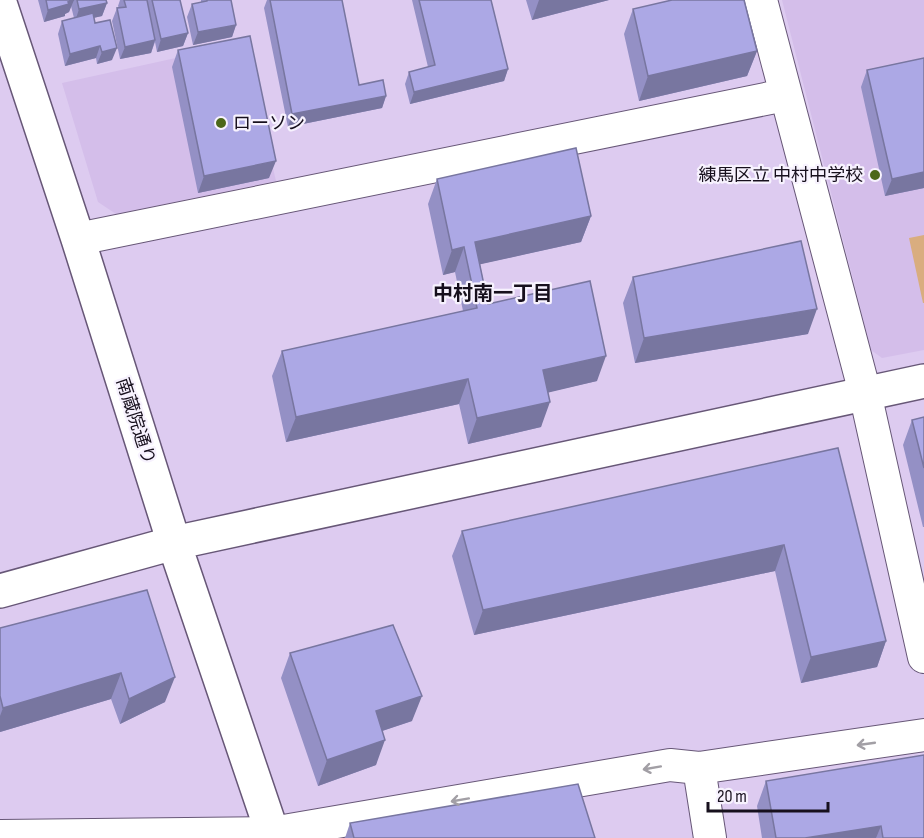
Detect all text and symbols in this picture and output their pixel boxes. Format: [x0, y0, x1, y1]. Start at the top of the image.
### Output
place label: ローソン [233, 113, 305, 134]
marker: ローソン [214, 116, 228, 130]
place label: 練馬区立 中村中学校 [698, 165, 863, 186]
marker: 練馬区立 中村中学校 [868, 168, 882, 182]
district label: 中村南一丁目 [433, 282, 553, 306]
street label: 南蔵院通り [112, 375, 159, 467]
one-way arrow [857, 738, 877, 749]
one-way arrow [643, 762, 663, 773]
scale bar [708, 775, 828, 813]
text: 20 m [717, 786, 747, 807]
one-way arrow [451, 795, 470, 806]

